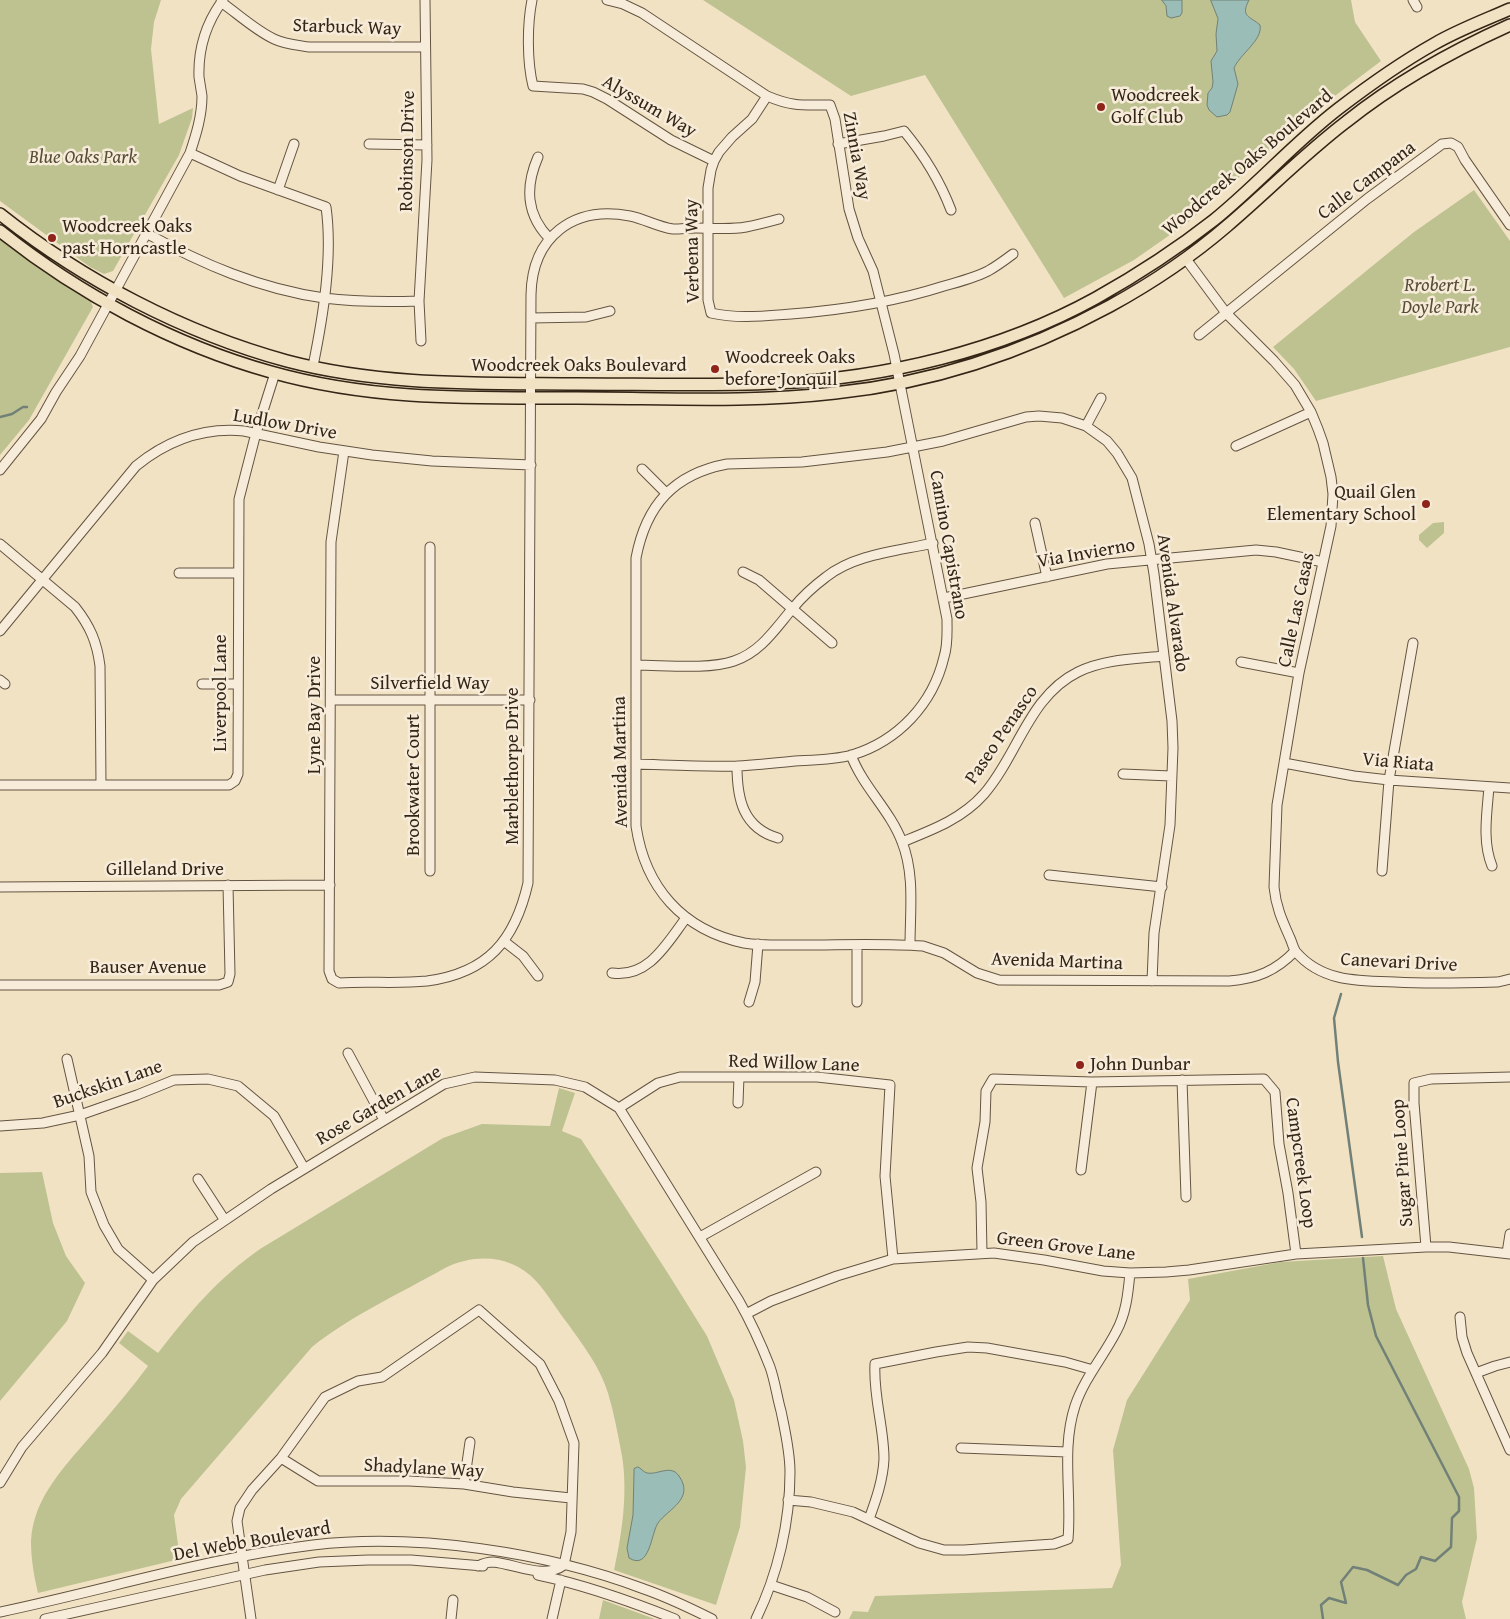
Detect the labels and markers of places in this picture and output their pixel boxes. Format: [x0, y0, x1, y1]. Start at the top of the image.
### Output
place label: Woodcreek Golf Club [1111, 85, 1199, 129]
marker: Woodcreek Golf Club [1095, 101, 1107, 113]
place label: Woodcreek Oaks past Horncastle [62, 216, 192, 260]
marker: Woodcreek Oaks past Horncastle [46, 232, 58, 244]
place label: Woodcreek Oaks before Jonquil [725, 347, 855, 391]
marker: Woodcreek Oaks before Jonquil [709, 363, 721, 375]
place label: Quail Glen Elementary School [1267, 482, 1416, 526]
marker: Quail Glen Elementary School [1420, 498, 1432, 510]
place label: John Dunbar [1090, 1054, 1190, 1076]
marker: John Dunbar [1074, 1059, 1086, 1071]

